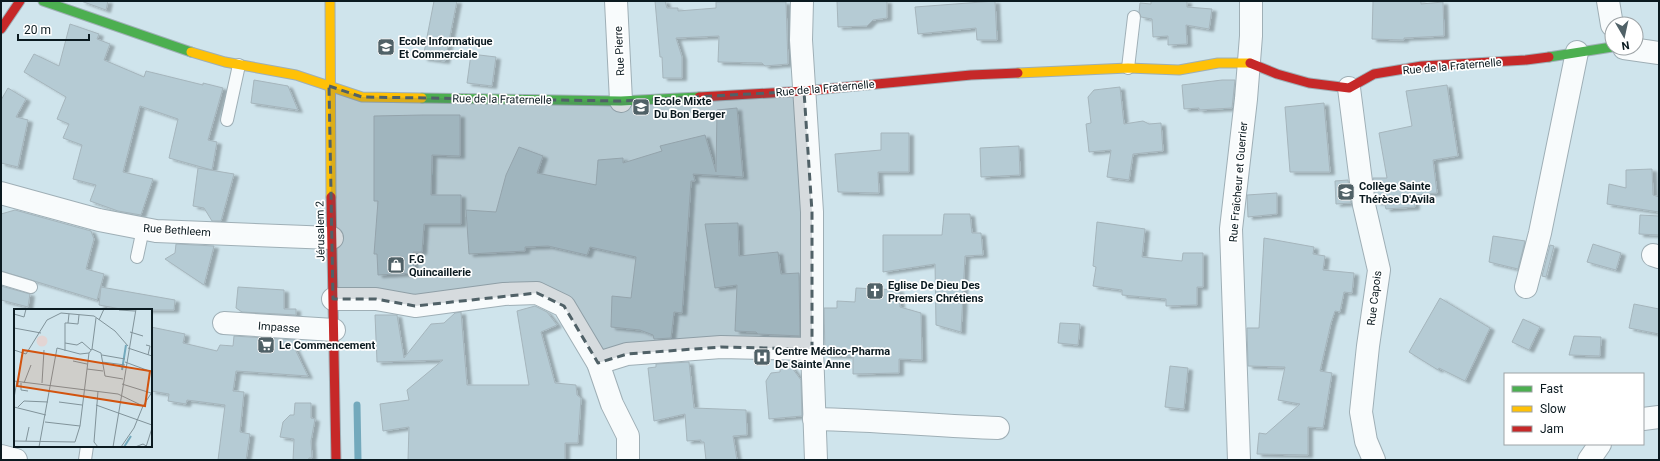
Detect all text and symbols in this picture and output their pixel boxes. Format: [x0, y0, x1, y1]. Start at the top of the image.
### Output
scale bar [18, 16, 89, 42]
north arrow [1604, 16, 1644, 56]
text: 20 m [24, 23, 51, 37]
street label: Rue Pierre [612, 25, 627, 76]
place label: Ecole Informatique Et Commerciale [399, 35, 493, 61]
school or university icon: Ecole Informatique Et Commerciale [376, 37, 396, 57]
text: N [1620, 38, 1630, 52]
street label: Rue de la Fraternelle [1402, 56, 1502, 77]
street label: Rue de la Fraternelle [775, 78, 875, 99]
street label: Rue de la Fraternelle [452, 92, 552, 107]
place label: Ecole Mixte Du Bon Berger [654, 95, 725, 121]
school or university icon: Ecole Mixte Du Bon Berger [631, 97, 651, 117]
street label: Rue Fraîcheur et Guerrier [1227, 121, 1250, 243]
place label: Collège Sainte Thérèse D'Avila [1359, 180, 1435, 206]
school or university icon: Collège Sainte Thérèse D'Avila [1336, 182, 1356, 202]
street label: Jérusalem 2 [313, 201, 328, 261]
street label: Rue Bethleem [143, 222, 211, 239]
place label: F.G Quincaillerie [409, 253, 471, 279]
shop icon: F.G Quincaillerie [386, 255, 406, 275]
street label: Rue Capois [1365, 269, 1384, 326]
place label: Eglise De Dieu Des Premiers Chrétiens [888, 279, 984, 305]
church icon: Eglise De Dieu Des Premiers Chrétiens [865, 281, 885, 301]
inset map [14, 309, 152, 447]
street label: Impasse [258, 320, 301, 335]
supermarket icon: Le Commencement [256, 335, 276, 355]
place label: Le Commencement [279, 339, 376, 352]
place label: Centre Médico-Pharma De Sainte Anne [775, 345, 890, 371]
hospital icon: Centre Médico-Pharma De Sainte Anne [752, 347, 772, 367]
legend [1504, 373, 1644, 445]
text: Fast [1540, 382, 1563, 396]
text: Slow [1540, 402, 1566, 416]
text: Jam [1540, 422, 1564, 436]

